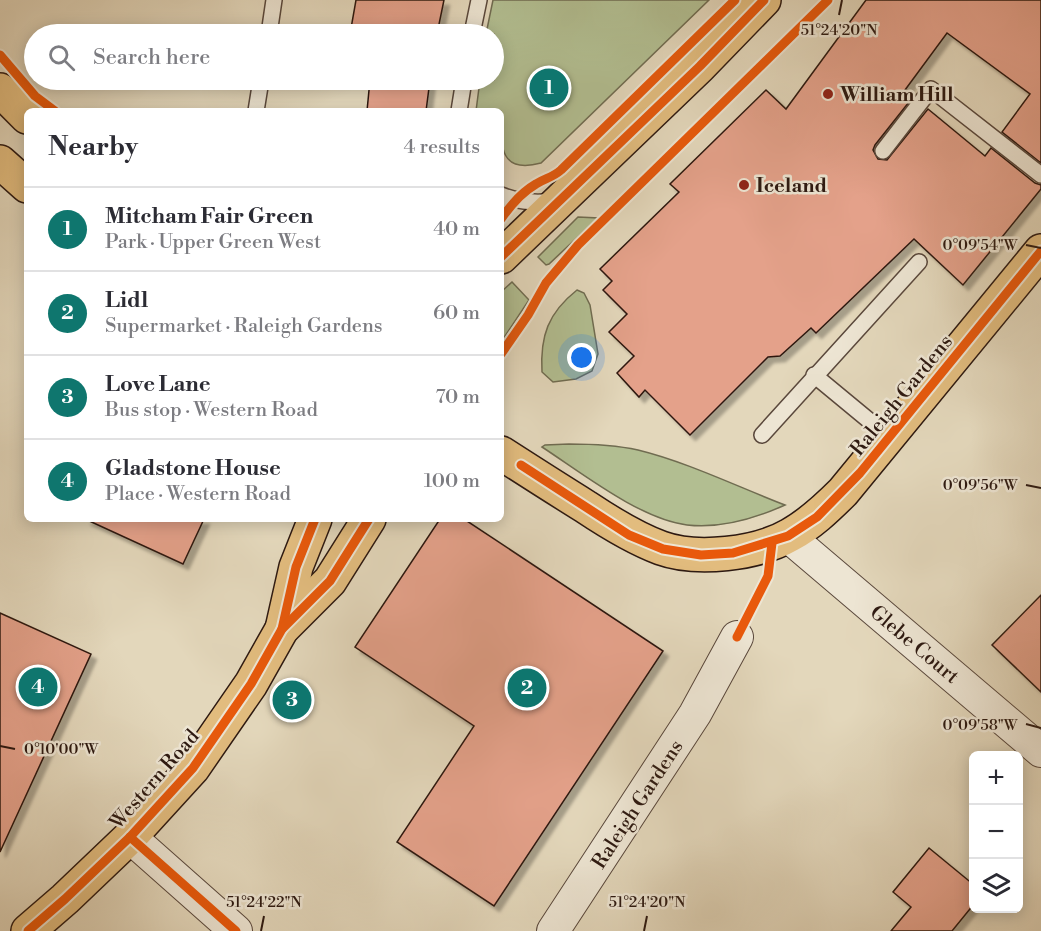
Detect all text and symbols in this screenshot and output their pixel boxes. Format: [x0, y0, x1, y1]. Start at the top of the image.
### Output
text: 51°24'20"N [801, 21, 877, 40]
search box [24, 24, 504, 90]
icon: search [45, 41, 78, 74]
text: Search here [93, 44, 210, 71]
pin: 1 [530, 66, 568, 110]
place label: William Hill [839, 83, 954, 108]
marker: William Hill [821, 87, 835, 101]
text: Nearby [48, 131, 138, 163]
text: 4 results [403, 135, 480, 160]
place label: Iceland [756, 174, 828, 199]
marker: Iceland [737, 178, 751, 192]
text: Mitcham Fair Green [105, 203, 313, 230]
text: 1 [63, 217, 72, 242]
text: 40 m [433, 217, 480, 242]
text: Park · Upper Green West [105, 230, 321, 255]
text: 0°09'54"W [943, 236, 1018, 255]
text: Lidl [105, 287, 148, 314]
text: 2 [61, 301, 74, 326]
text: 60 m [433, 301, 480, 326]
text: Supermarket · Raleigh Gardens [105, 314, 383, 339]
street label: Raleigh Gardens [846, 330, 959, 462]
your location [567, 343, 596, 372]
text: Love Lane [105, 371, 211, 398]
text: 3 [61, 385, 74, 410]
text: 70 m [436, 385, 480, 410]
text: Bus stop · Western Road [105, 398, 318, 423]
text: Gladstone House [105, 455, 281, 482]
text: 4 [61, 469, 74, 494]
text: 100 m [424, 469, 480, 494]
text: 0°09'56"W [943, 476, 1018, 495]
text: Place · Western Road [105, 482, 291, 507]
street label: Glebe Court [864, 601, 964, 690]
pin: 4 [18, 664, 57, 710]
pin: 2 [508, 666, 546, 710]
pin: 3 [272, 678, 312, 722]
text: 0°09'58"W [943, 716, 1018, 735]
street label: Western Road [104, 724, 206, 836]
street label: Raleigh Gardens [587, 736, 689, 874]
text: 0°10'00"W [24, 740, 98, 759]
map controls [969, 751, 1023, 913]
button: + [969, 751, 1023, 805]
button: − [969, 805, 1023, 859]
button: layers [969, 859, 1023, 913]
text: 51°24'22"N [226, 893, 302, 912]
text: 51°24'20"N [609, 893, 685, 912]

